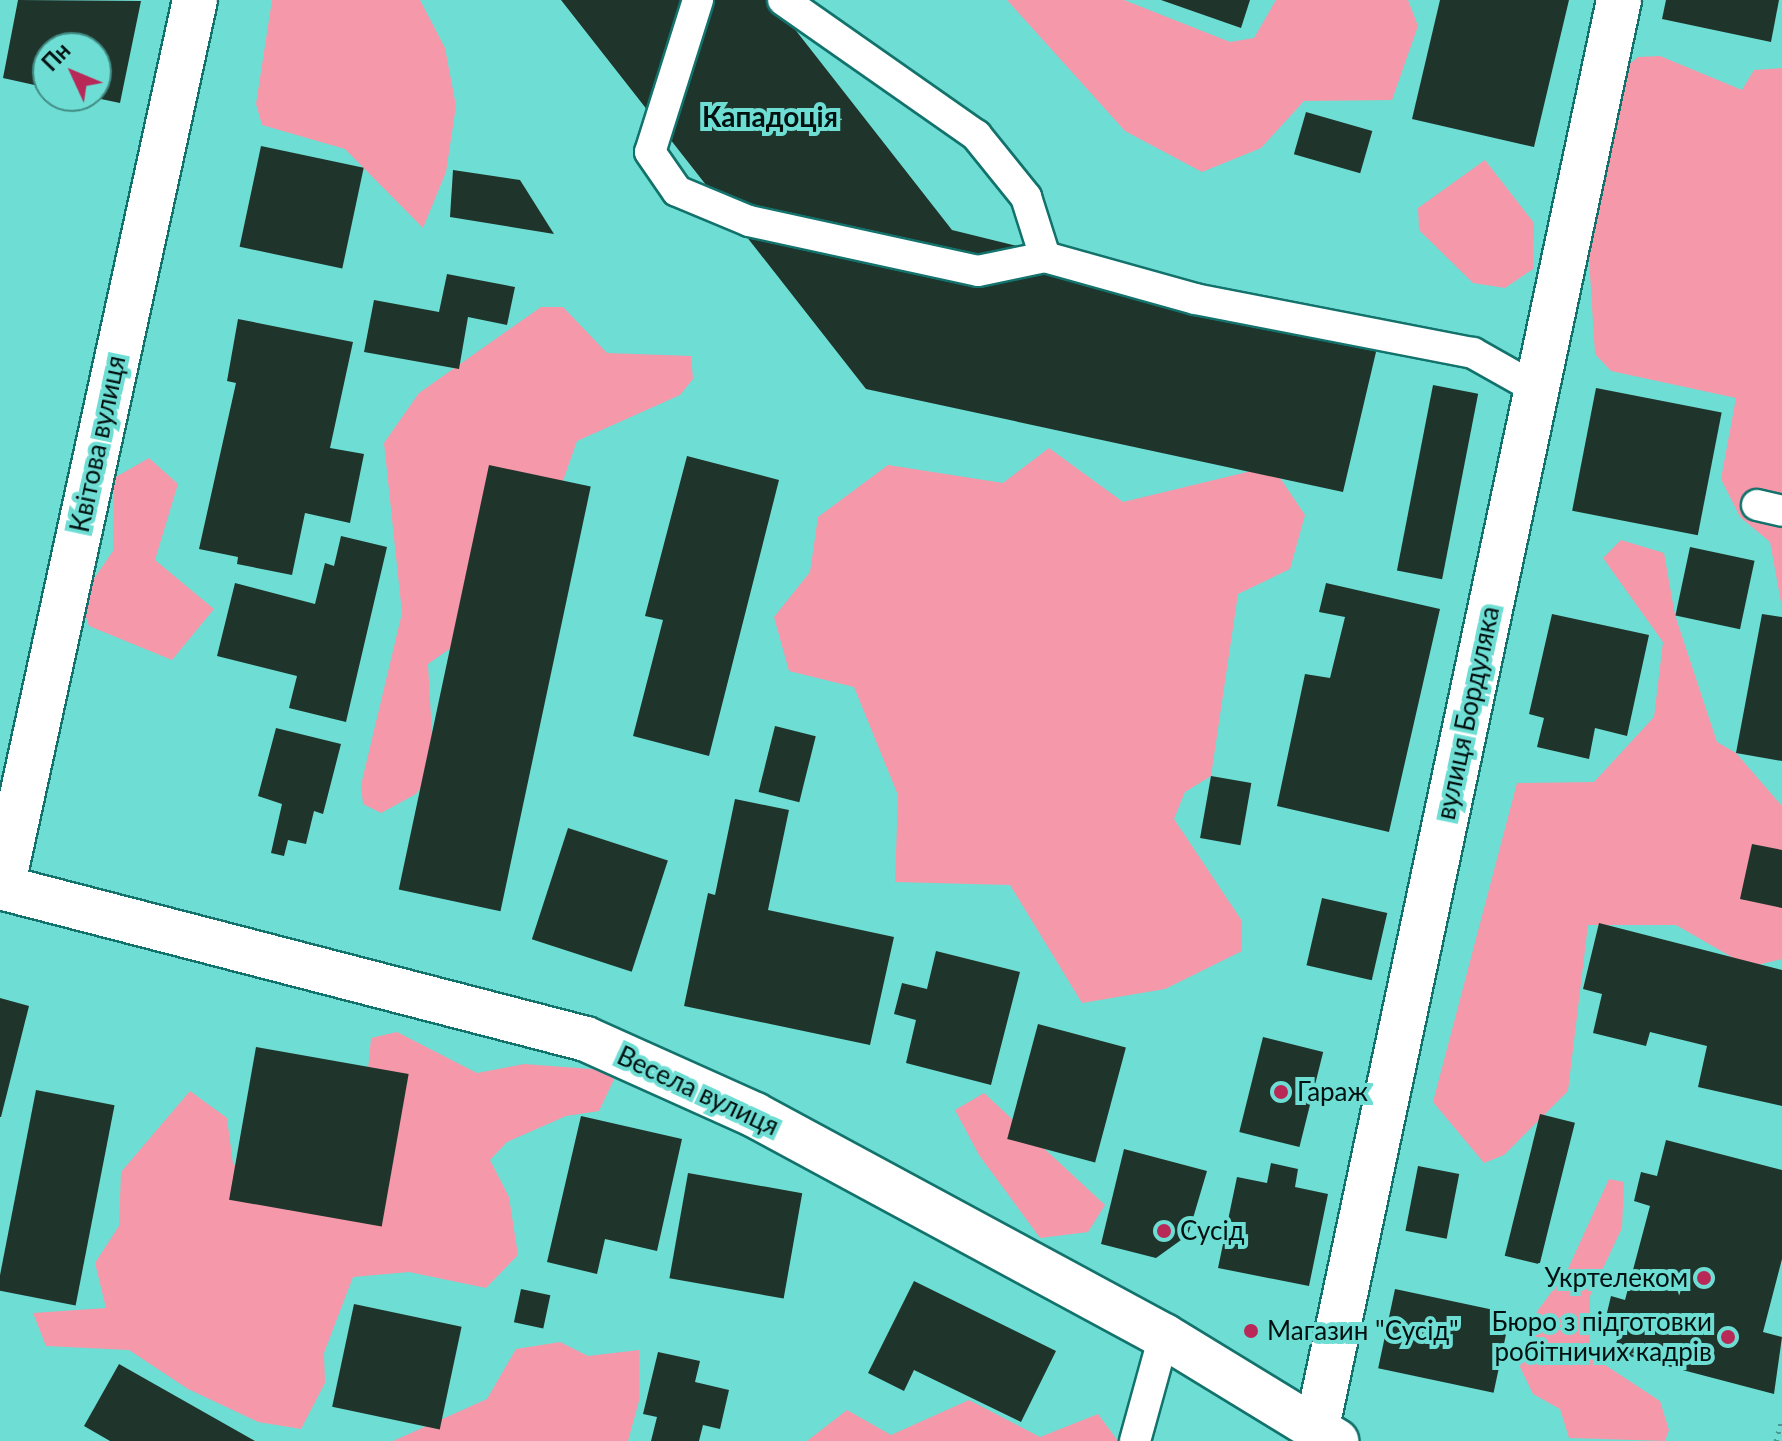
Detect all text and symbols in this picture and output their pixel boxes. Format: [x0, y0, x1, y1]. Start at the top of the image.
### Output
north arrow [32, 32, 112, 112]
text: Пн [36, 37, 76, 76]
district label: Кападоція [702, 99, 838, 133]
street label: Квітова вулиця [64, 353, 132, 535]
street label: вулиця Бордуляка [1430, 604, 1506, 822]
street label: Весела вулиця [612, 1040, 784, 1142]
place label: Гараж [1297, 1076, 1368, 1108]
marker: Гараж [1272, 1083, 1290, 1101]
place label: Сусід [1180, 1215, 1245, 1247]
marker: Сусід [1155, 1222, 1173, 1240]
place label: Укртелеком [1545, 1262, 1688, 1294]
marker: Укртелеком [1695, 1269, 1713, 1287]
place label: Бюро з підготовки робітничих кадрів [1492, 1306, 1712, 1368]
place label: Магазин "Сусід" [1267, 1315, 1459, 1347]
marker: Магазин "Сусід" [1242, 1322, 1260, 1340]
marker: Бюро з підготовки робітничих кадрів [1719, 1328, 1737, 1346]

